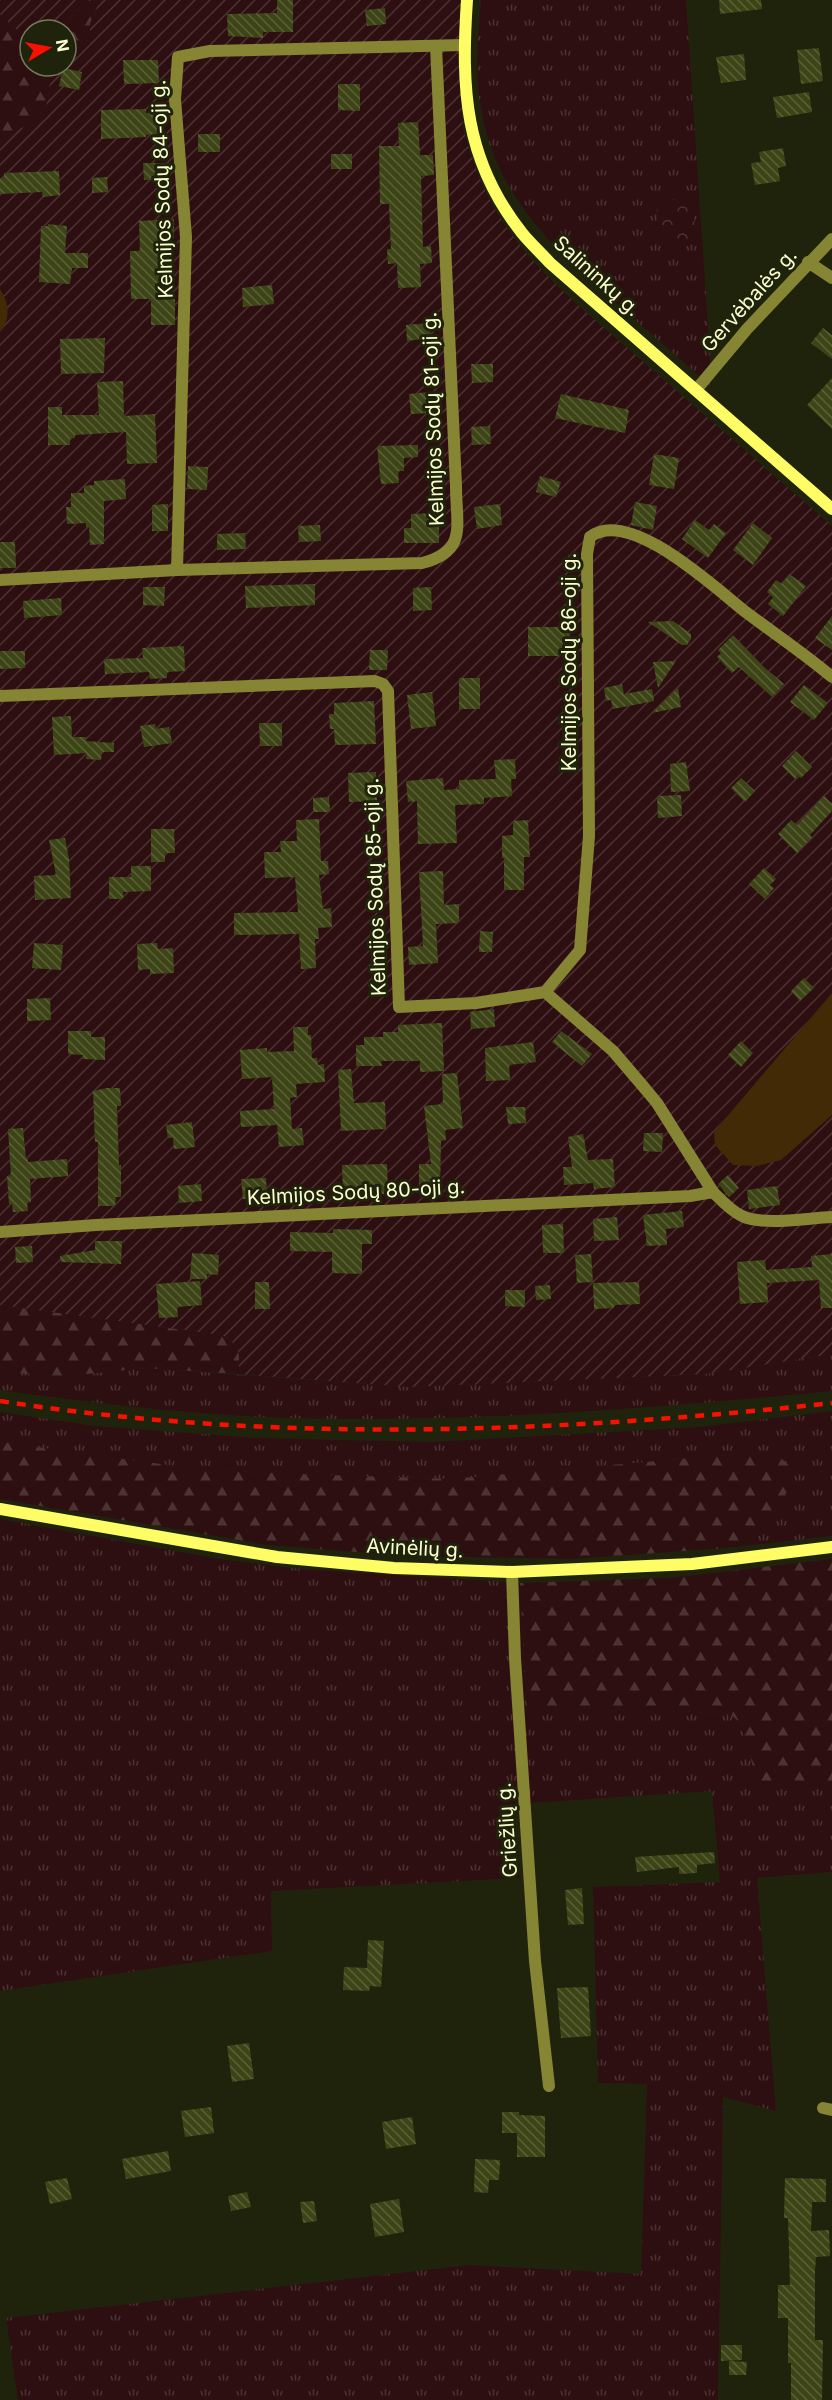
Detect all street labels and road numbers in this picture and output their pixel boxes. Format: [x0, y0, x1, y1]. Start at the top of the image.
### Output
street label: Kelmijos Sodų 84-oji g. [146, 79, 178, 299]
street label: Salininkų g. [549, 231, 645, 321]
street label: Gervėbalės g. [696, 243, 802, 357]
street label: Kelmijos Sodų 81-oji g. [417, 312, 449, 526]
street label: Kelmijos Sodų 86-oji g. [557, 553, 581, 771]
street label: Kelmijos Sodų 85-oji g. [359, 778, 391, 996]
street label: Kelmijos Sodų 80-oji g. [246, 1174, 466, 1210]
street label: Avinėlių g. [366, 1533, 464, 1563]
street label: Griežlių g. [492, 1782, 522, 1878]

